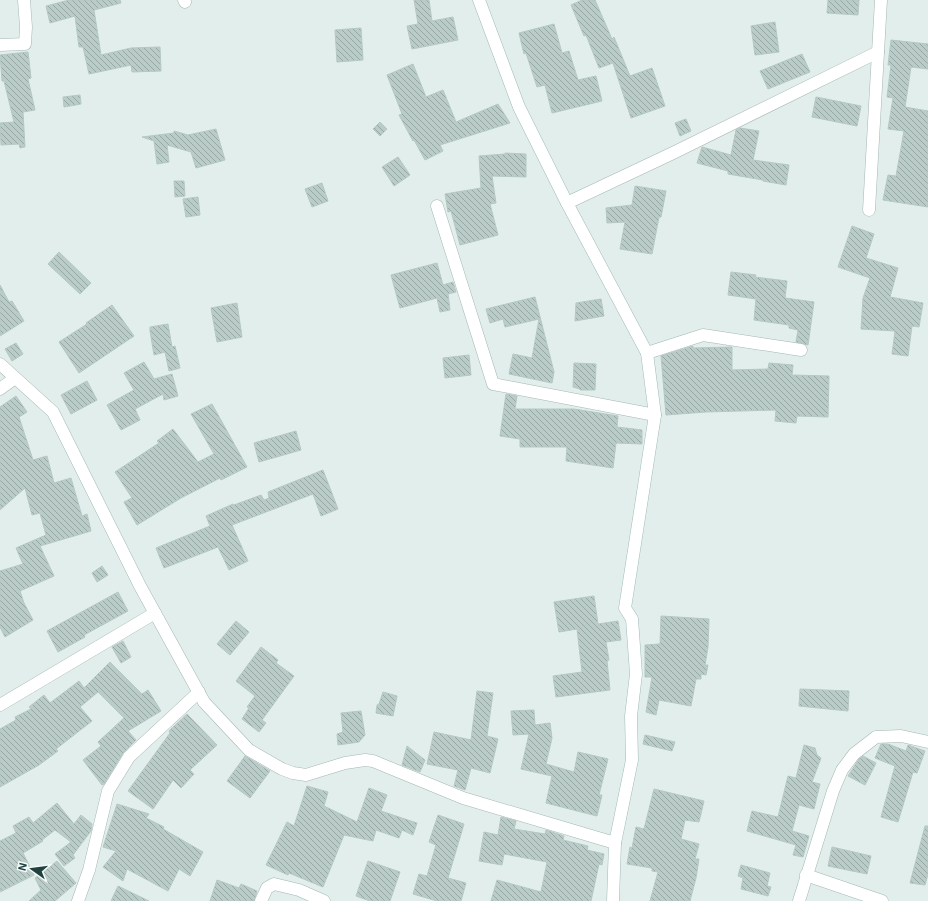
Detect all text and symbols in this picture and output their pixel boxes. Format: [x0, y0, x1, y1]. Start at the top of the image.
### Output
north arrow [12, 849, 52, 889]
text: N [15, 861, 29, 872]

